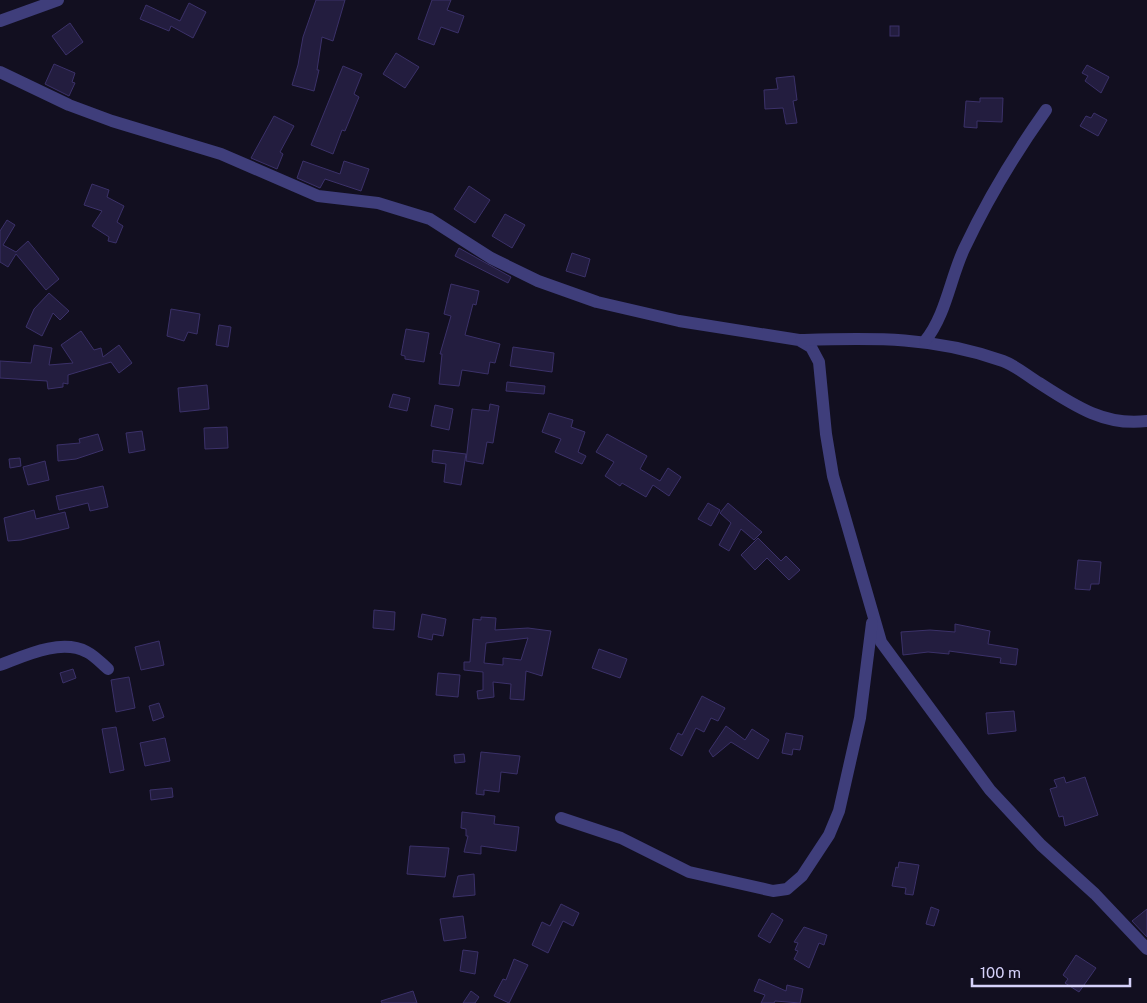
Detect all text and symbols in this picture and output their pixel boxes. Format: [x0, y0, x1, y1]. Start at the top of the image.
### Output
scale bar [972, 956, 1130, 988]
text: 100 m [980, 964, 1021, 981]

